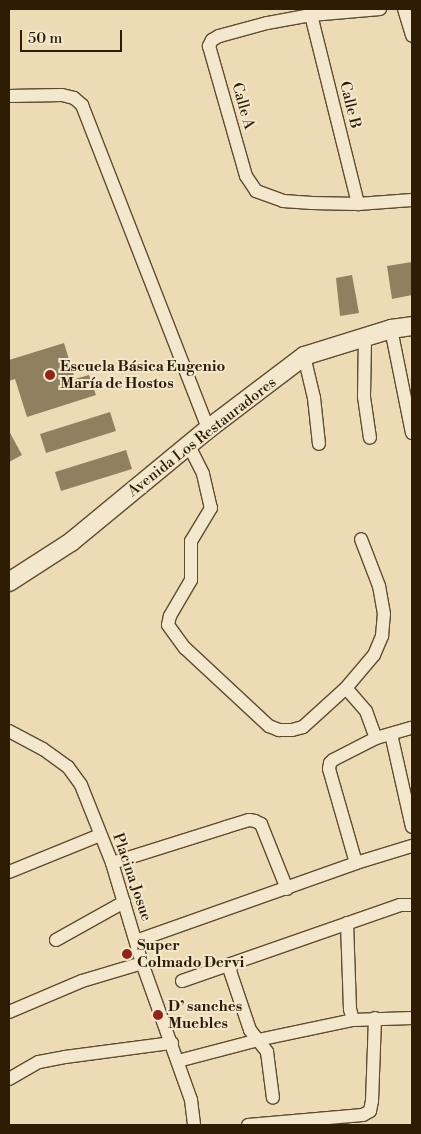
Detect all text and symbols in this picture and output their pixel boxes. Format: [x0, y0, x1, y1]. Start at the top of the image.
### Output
scale bar [22, 20, 125, 52]
text: 50 m [28, 29, 62, 48]
street label: Calle B [335, 80, 365, 130]
street label: Calle A [228, 81, 258, 131]
place label: Escuela Básica Eugenio María de Hostos [60, 357, 225, 392]
marker: Escuela Básica Eugenio María de Hostos [44, 369, 56, 381]
street label: Avenida Los Restauradores [124, 374, 280, 500]
street label: Placina Josue [109, 831, 155, 923]
place label: Super Colmado Dervi [137, 936, 244, 971]
marker: Super Colmado Dervi [121, 948, 133, 960]
place label: D’ sanches Muebles [168, 997, 242, 1032]
marker: D’ sanches Muebles [152, 1009, 164, 1021]

